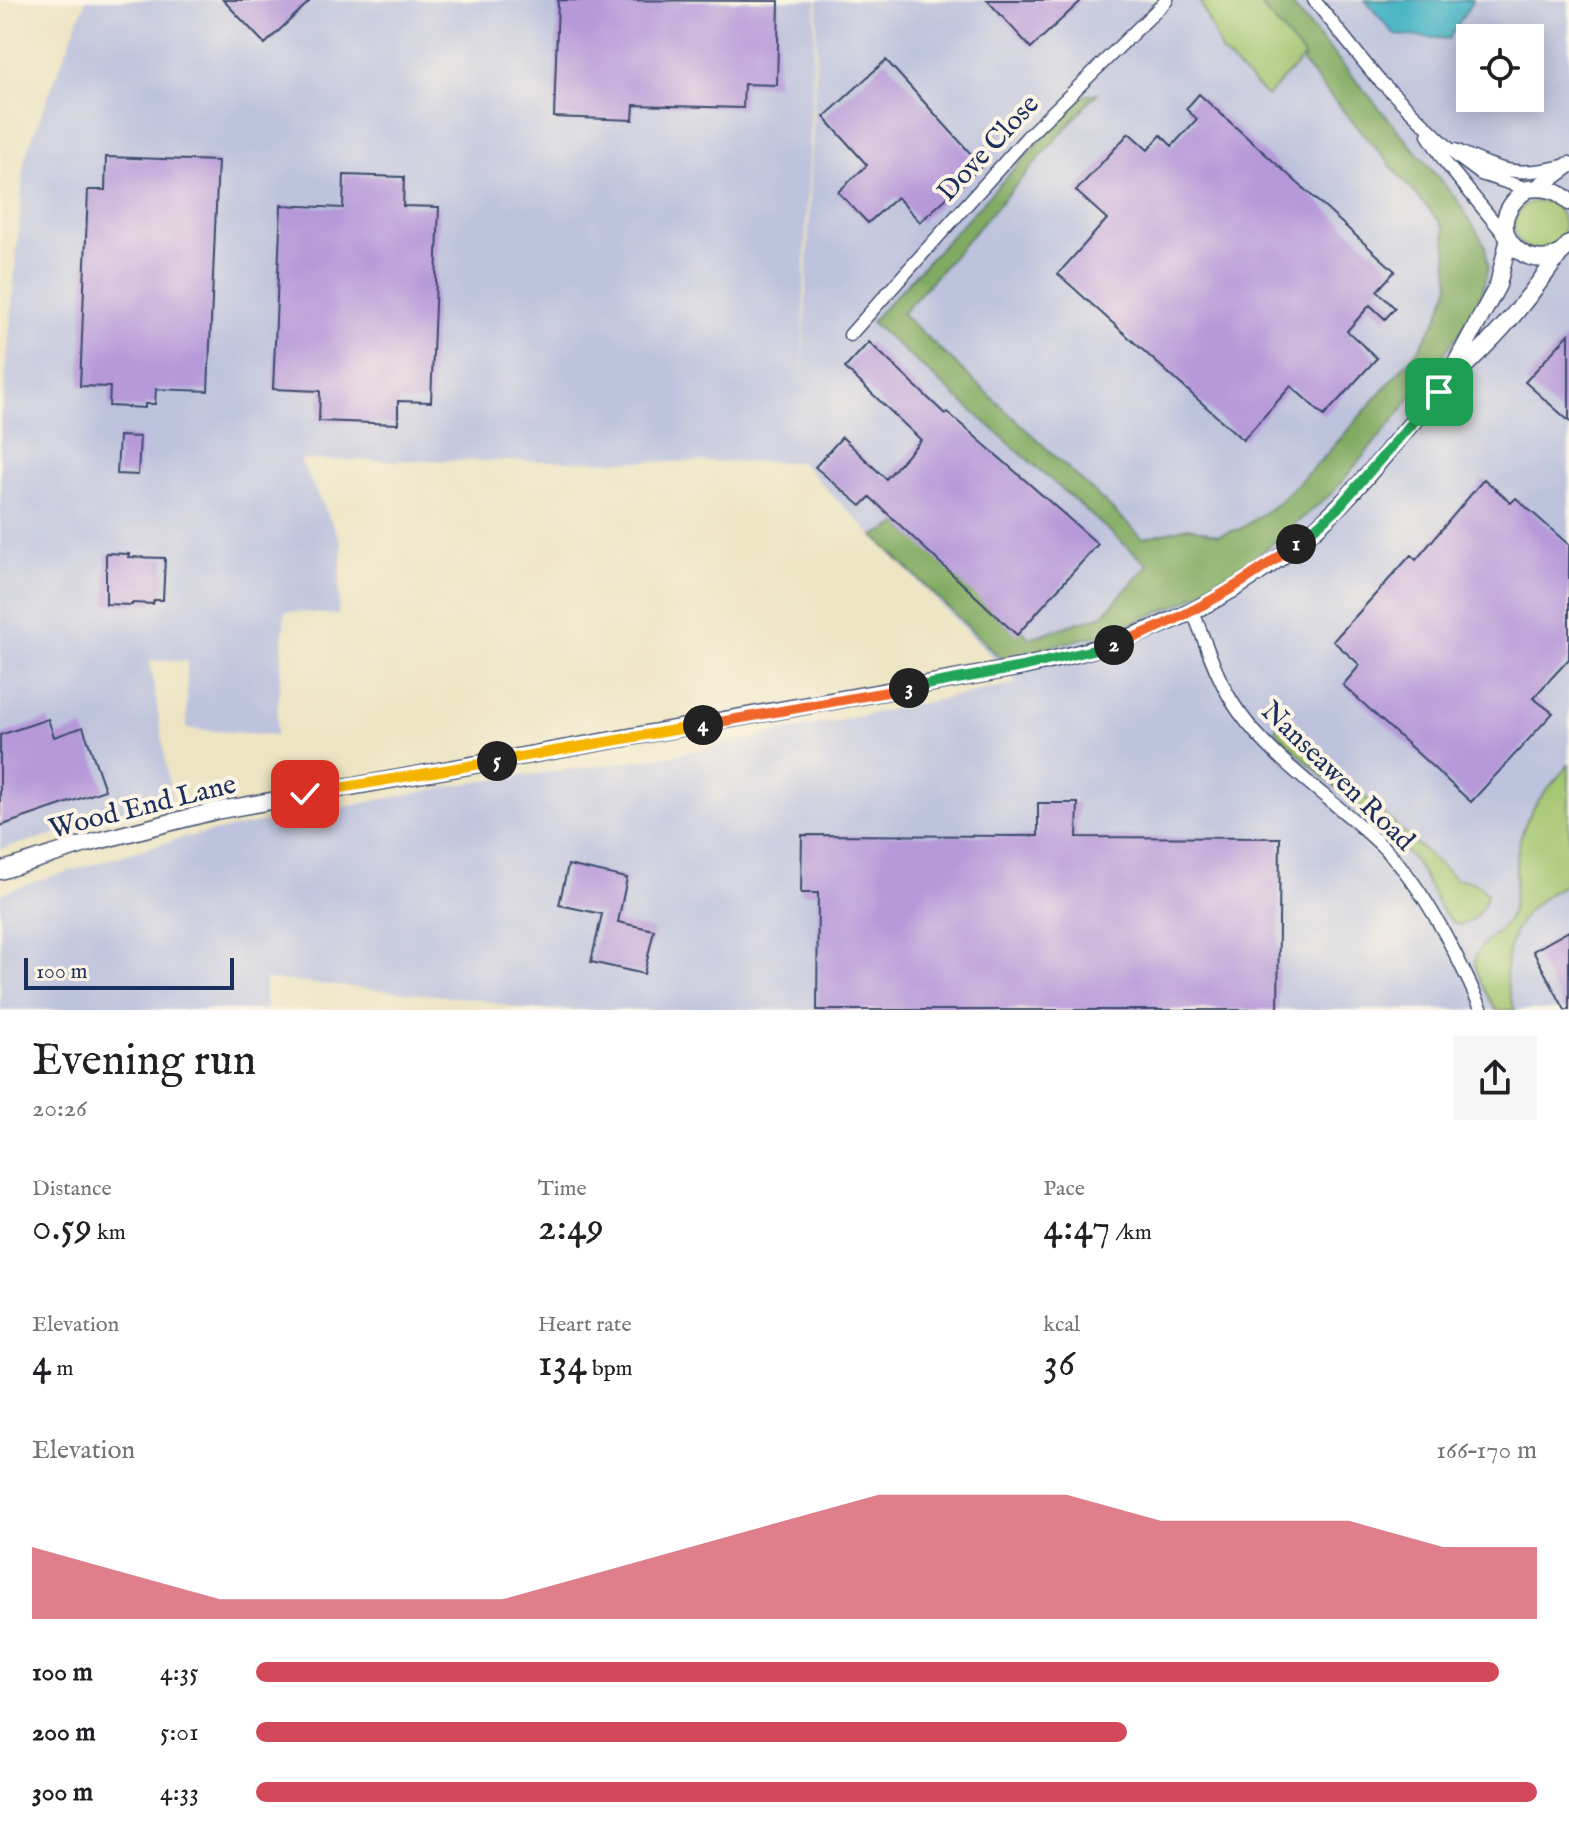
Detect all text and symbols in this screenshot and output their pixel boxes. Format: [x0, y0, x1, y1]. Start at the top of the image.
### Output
map controls [1456, 24, 1544, 112]
button: locate [1456, 24, 1544, 112]
street label: Dove Close [930, 88, 1047, 210]
pin [1405, 358, 1473, 426]
icon: arrive [1417, 370, 1461, 414]
pin: 1 [1276, 524, 1316, 564]
text: 1 [1292, 530, 1300, 558]
pin: 2 [1094, 625, 1134, 665]
text: 2 [1109, 631, 1119, 659]
pin: 3 [889, 668, 929, 708]
text: 3 [905, 674, 913, 702]
street label: Nanseawen Road [1253, 695, 1422, 859]
pin: 4 [683, 705, 723, 745]
text: 4 [698, 711, 708, 739]
pin: 5 [477, 741, 517, 781]
text: 5 [493, 747, 501, 775]
pin [271, 760, 339, 828]
street label: Wood End Lane [45, 767, 240, 848]
icon: check [283, 772, 327, 816]
scale bar [24, 954, 234, 990]
text: 100 m [36, 958, 88, 986]
text: Evening run [32, 1034, 256, 1090]
button: share [1453, 1036, 1537, 1120]
text: 20:26 [32, 1092, 87, 1125]
text: Distance [32, 1175, 112, 1203]
text: Time [538, 1175, 587, 1203]
text: Pace [1043, 1175, 1085, 1203]
text: 0.59 [32, 1203, 92, 1254]
text: 2:49 [538, 1203, 604, 1254]
text: 4:47 [1043, 1203, 1111, 1254]
text: km [92, 1219, 126, 1247]
text: /km [1111, 1219, 1152, 1247]
text: Elevation [32, 1311, 119, 1339]
text: Heart rate [538, 1311, 632, 1339]
text: kcal [1043, 1311, 1080, 1339]
text: 4 [32, 1339, 52, 1390]
text: 134 [538, 1339, 587, 1390]
text: 36 [1043, 1339, 1075, 1390]
text: m [52, 1355, 73, 1383]
text: bpm [587, 1355, 633, 1383]
text: Elevation [32, 1434, 135, 1467]
text: 166–170 m [1436, 1434, 1537, 1467]
text: 100 m [32, 1656, 93, 1689]
text: 4:35 [160, 1656, 199, 1689]
text: 200 m [32, 1716, 96, 1749]
text: 5:01 [160, 1716, 199, 1749]
text: 300 m [32, 1776, 93, 1809]
text: 4:33 [160, 1776, 199, 1809]

